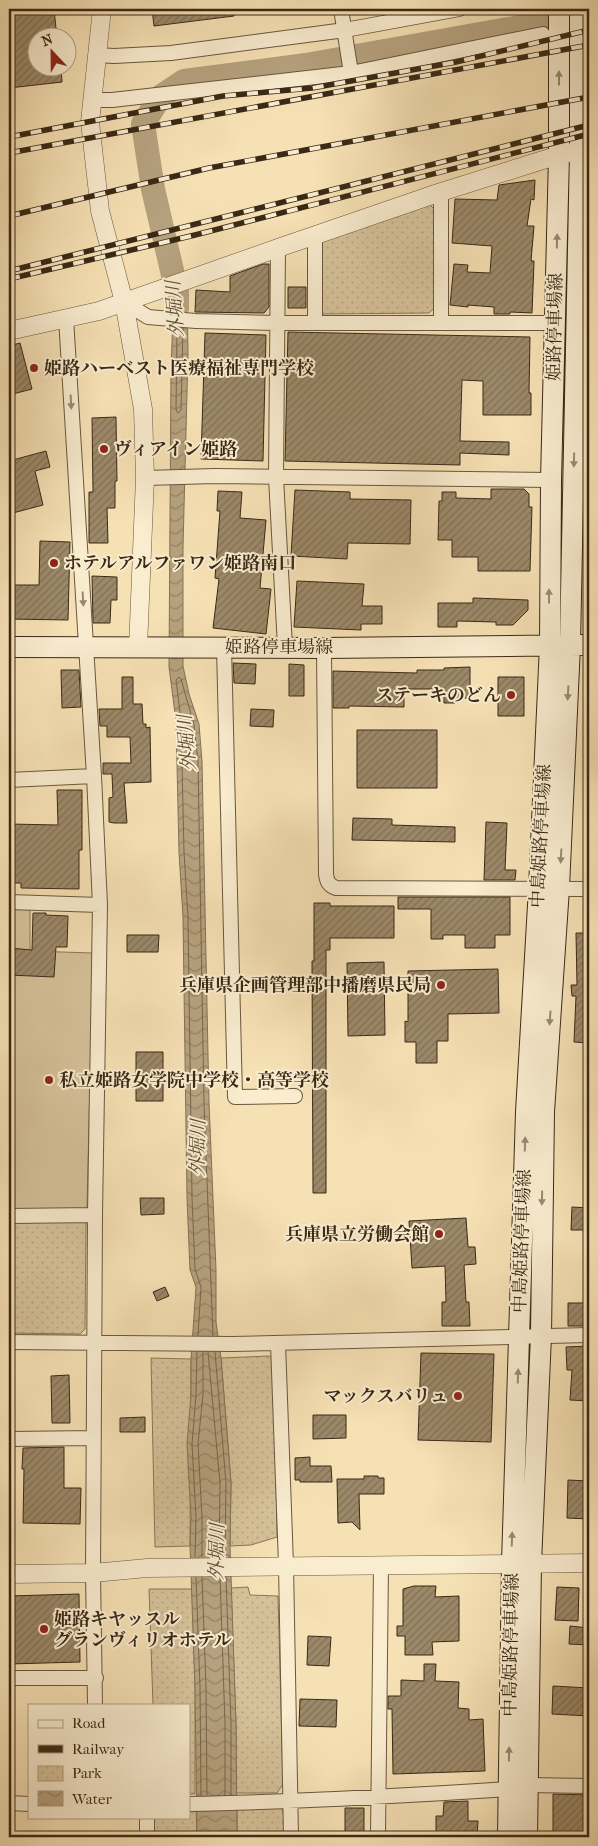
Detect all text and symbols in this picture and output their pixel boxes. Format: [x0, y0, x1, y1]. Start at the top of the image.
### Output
north arrow [28, 28, 78, 78]
text: N [39, 30, 56, 50]
one-way arrow [555, 70, 563, 86]
one-way arrow [553, 233, 561, 249]
street label: 姫路停車場線 [544, 273, 566, 381]
water label: 外堀川 [162, 278, 188, 338]
place label: 姫路ハーベスト医療福祉専門学校 [44, 358, 314, 379]
marker: 姫路ハーベスト医療福祉専門学校 [28, 362, 40, 374]
one-way arrow [68, 394, 76, 410]
place label: ヴィアイン姫路 [114, 439, 237, 460]
marker: ヴィアイン姫路 [98, 443, 110, 455]
one-way arrow [570, 452, 578, 468]
place label: ホテルアルファワン姫路南口 [64, 553, 296, 574]
marker: ホテルアルファワン姫路南口 [48, 557, 60, 569]
one-way arrow [545, 588, 553, 604]
one-way arrow [79, 591, 87, 607]
street label: 姫路停車場線 [225, 637, 333, 658]
place label: ステーキのどん [375, 685, 501, 706]
one-way arrow [563, 686, 571, 702]
marker: ステーキのどん [505, 689, 517, 701]
water label: 外堀川 [173, 712, 200, 772]
street label: 中島姫路停車場線 [527, 764, 555, 908]
one-way arrow [556, 848, 564, 864]
place label: 兵庫県企画管理部中播磨県民局 [179, 975, 431, 996]
marker: 兵庫県企画管理部中播磨県民局 [435, 979, 447, 991]
one-way arrow [546, 1010, 554, 1026]
place label: 私立姫路女学院中学校・高等学校 [59, 1070, 329, 1091]
marker: 私立姫路女学院中学校・高等学校 [43, 1074, 55, 1086]
water label: 外堀川 [187, 1117, 210, 1177]
one-way arrow [521, 1135, 529, 1151]
street label: 中島姫路停車場線 [509, 1169, 535, 1313]
one-way arrow [538, 1190, 546, 1206]
place label: 兵庫県立労働会館 [285, 1224, 429, 1245]
marker: 兵庫県立労働会館 [433, 1228, 445, 1240]
one-way arrow [514, 1368, 522, 1384]
place label: マックスバリュ [323, 1386, 448, 1407]
marker: マックスバリュ [452, 1390, 464, 1402]
water label: 外堀川 [206, 1521, 229, 1581]
one-way arrow [509, 1530, 517, 1546]
street label: 中島姫路停車場線 [499, 1573, 523, 1717]
place label: 姫路キヤッスル グランヴィリオホテル [54, 1609, 232, 1651]
marker: 姫路キヤッスル グランヴィリオホテル [38, 1623, 50, 1635]
legend [28, 1704, 190, 1818]
text: Road [72, 1714, 106, 1732]
text: Railway [72, 1740, 125, 1758]
one-way arrow [505, 1745, 513, 1761]
text: Park [72, 1764, 102, 1782]
text: Water [71, 1790, 112, 1808]

